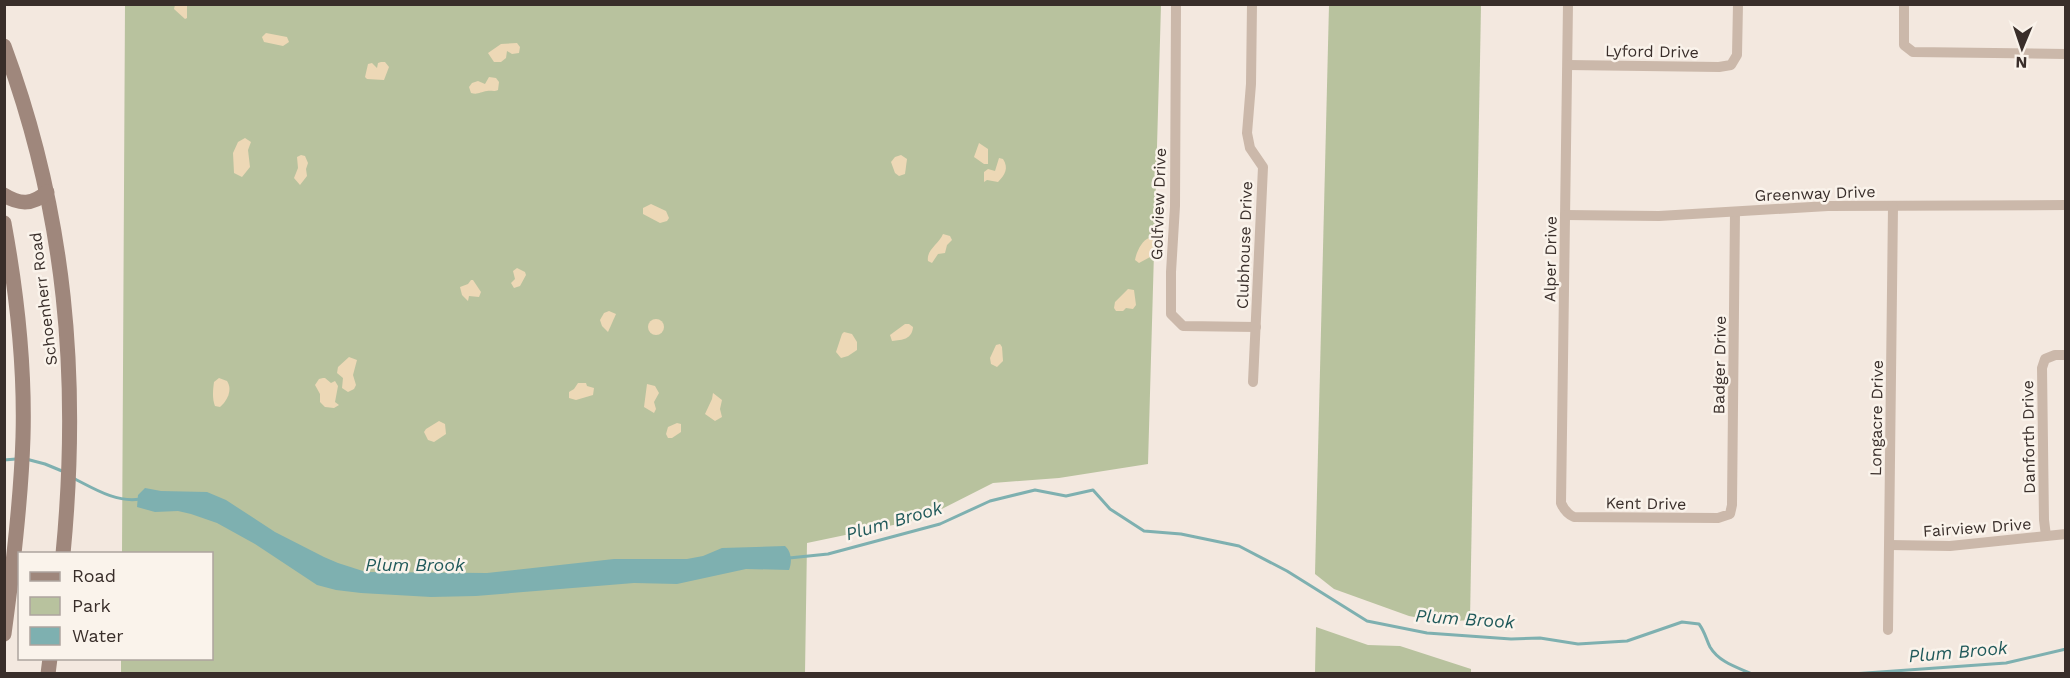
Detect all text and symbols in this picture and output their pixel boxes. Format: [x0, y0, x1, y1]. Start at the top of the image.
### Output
north arrow [1992, 18, 2052, 78]
street label: Lyford Drive [1605, 41, 1699, 62]
text: N [2015, 53, 2028, 72]
street label: Golfview Drive [1147, 148, 1170, 260]
street label: Clubhouse Drive [1233, 181, 1256, 309]
street label: Greenway Drive [1754, 182, 1876, 205]
street label: Alper Drive [1540, 216, 1561, 302]
street label: Schoenherr Road [26, 231, 61, 367]
street label: Badger Drive [1709, 315, 1730, 415]
street label: Longacre Drive [1866, 360, 1887, 476]
street label: Danforth Drive [2018, 380, 2039, 494]
street label: Kent Drive [1605, 493, 1687, 514]
water label: Plum Brook [843, 496, 946, 544]
street label: Fairview Drive [1922, 514, 2032, 541]
legend [18, 552, 213, 660]
water label: Plum Brook [365, 554, 466, 575]
text: Road [72, 565, 116, 586]
text: Park [72, 595, 111, 616]
water label: Plum Brook [1415, 605, 1517, 633]
text: Water [72, 625, 124, 646]
water label: Plum Brook [1907, 637, 2010, 666]

